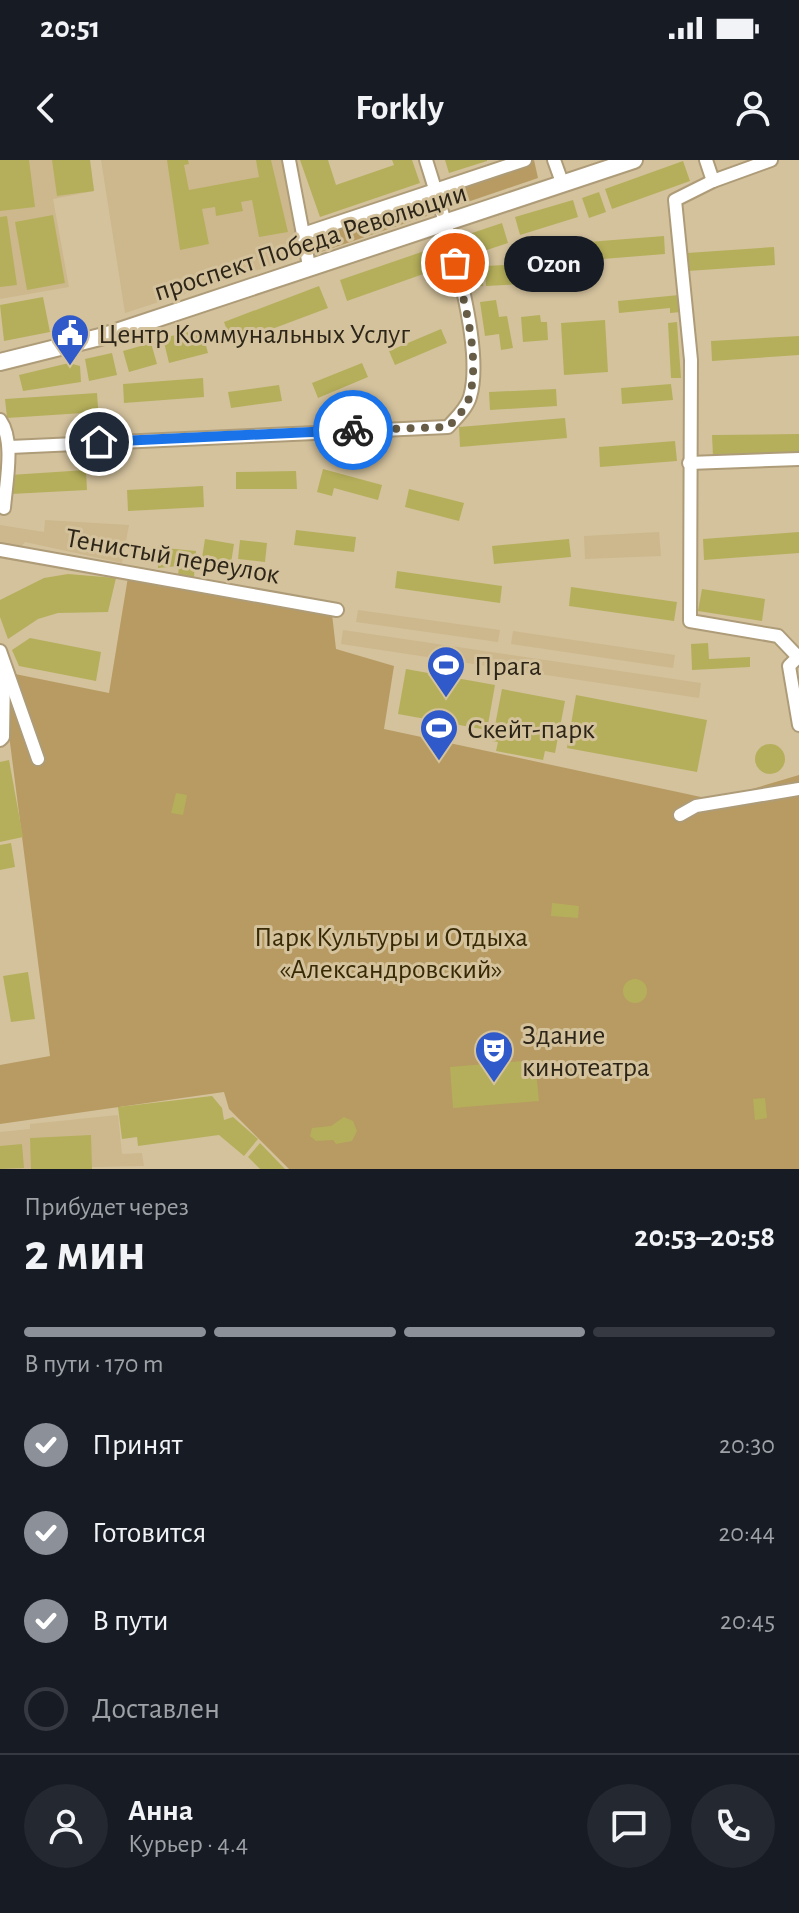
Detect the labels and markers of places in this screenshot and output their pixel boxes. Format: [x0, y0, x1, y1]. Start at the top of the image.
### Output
pin [421, 229, 489, 297]
callout: Ozon [503, 235, 603, 291]
public building icon: Центр Коммунальных Услуг [49, 312, 91, 367]
place label: Центр Коммунальных Услуг [98, 321, 410, 349]
pin [65, 408, 133, 476]
sports icon: Прага [425, 644, 467, 699]
place label: Прага [474, 653, 542, 681]
sports icon: Скейт-парк [418, 707, 460, 762]
place label: Скейт-парк [467, 716, 595, 744]
place label: Здание кинотеатра [522, 1022, 650, 1082]
theatre icon: Здание кинотеатра [473, 1029, 515, 1084]

